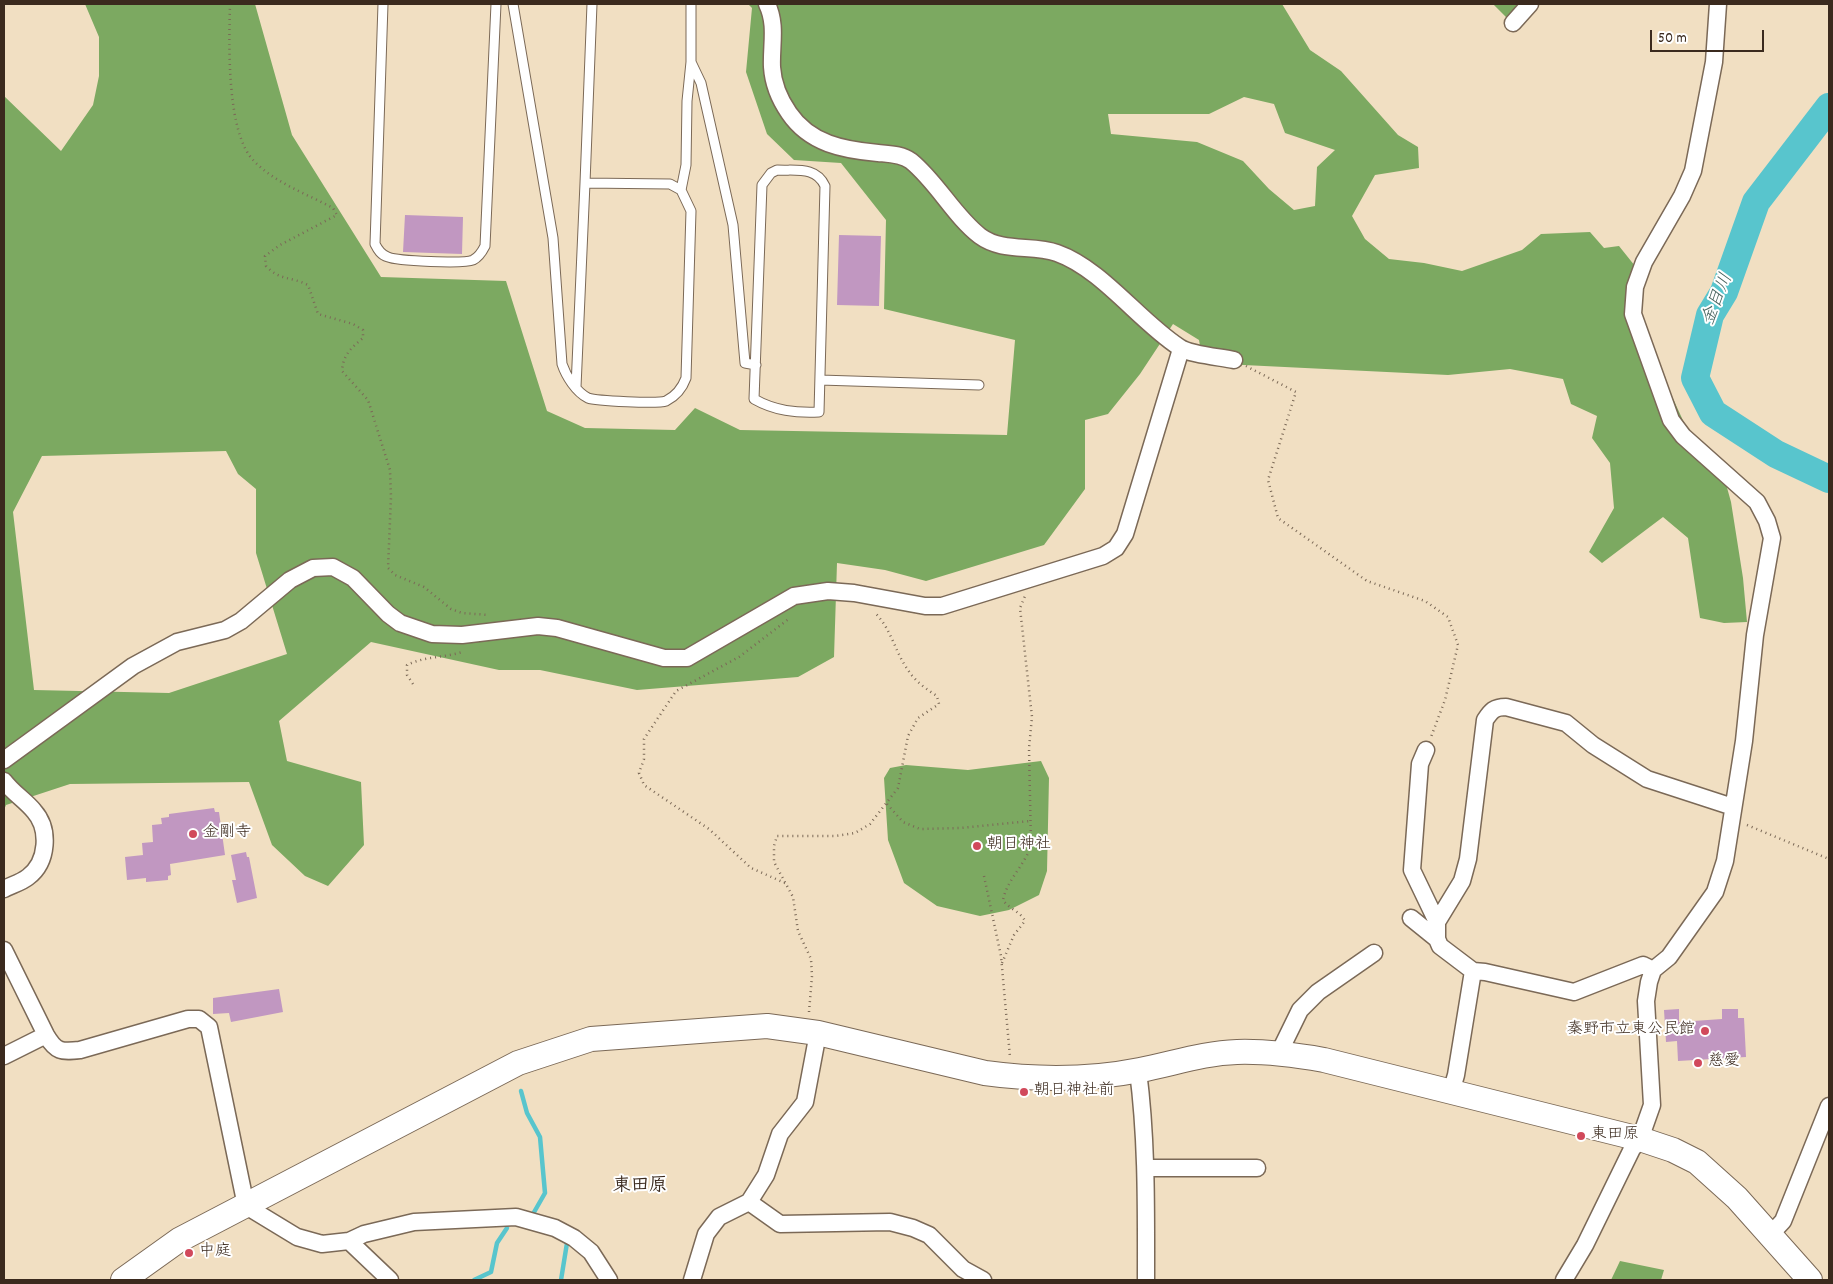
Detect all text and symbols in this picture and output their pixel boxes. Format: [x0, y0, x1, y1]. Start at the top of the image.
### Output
scale bar [1653, 20, 1767, 52]
text: 50 m [1658, 28, 1687, 50]
water label: 金目川 [1699, 271, 1739, 329]
place label: 金剛寺 [203, 824, 251, 844]
marker: 金剛寺 [187, 828, 199, 840]
place label: 朝日神社 [987, 836, 1051, 856]
marker: 朝日神社 [971, 840, 983, 852]
place label: 秦野市立東公民館 [1567, 1021, 1695, 1041]
marker: 秦野市立東公民館 [1699, 1025, 1711, 1037]
place label: 慈愛 [1708, 1053, 1740, 1073]
marker: 慈愛 [1692, 1057, 1704, 1069]
place label: 朝日神社前 [1034, 1082, 1114, 1102]
marker: 朝日神社前 [1018, 1086, 1030, 1098]
place label: 東田原 [1591, 1126, 1639, 1146]
marker: 東田原 [1575, 1130, 1587, 1142]
district label: 東田原 [613, 1177, 667, 1199]
place label: 中庭 [199, 1243, 231, 1263]
marker: 中庭 [183, 1247, 195, 1259]

